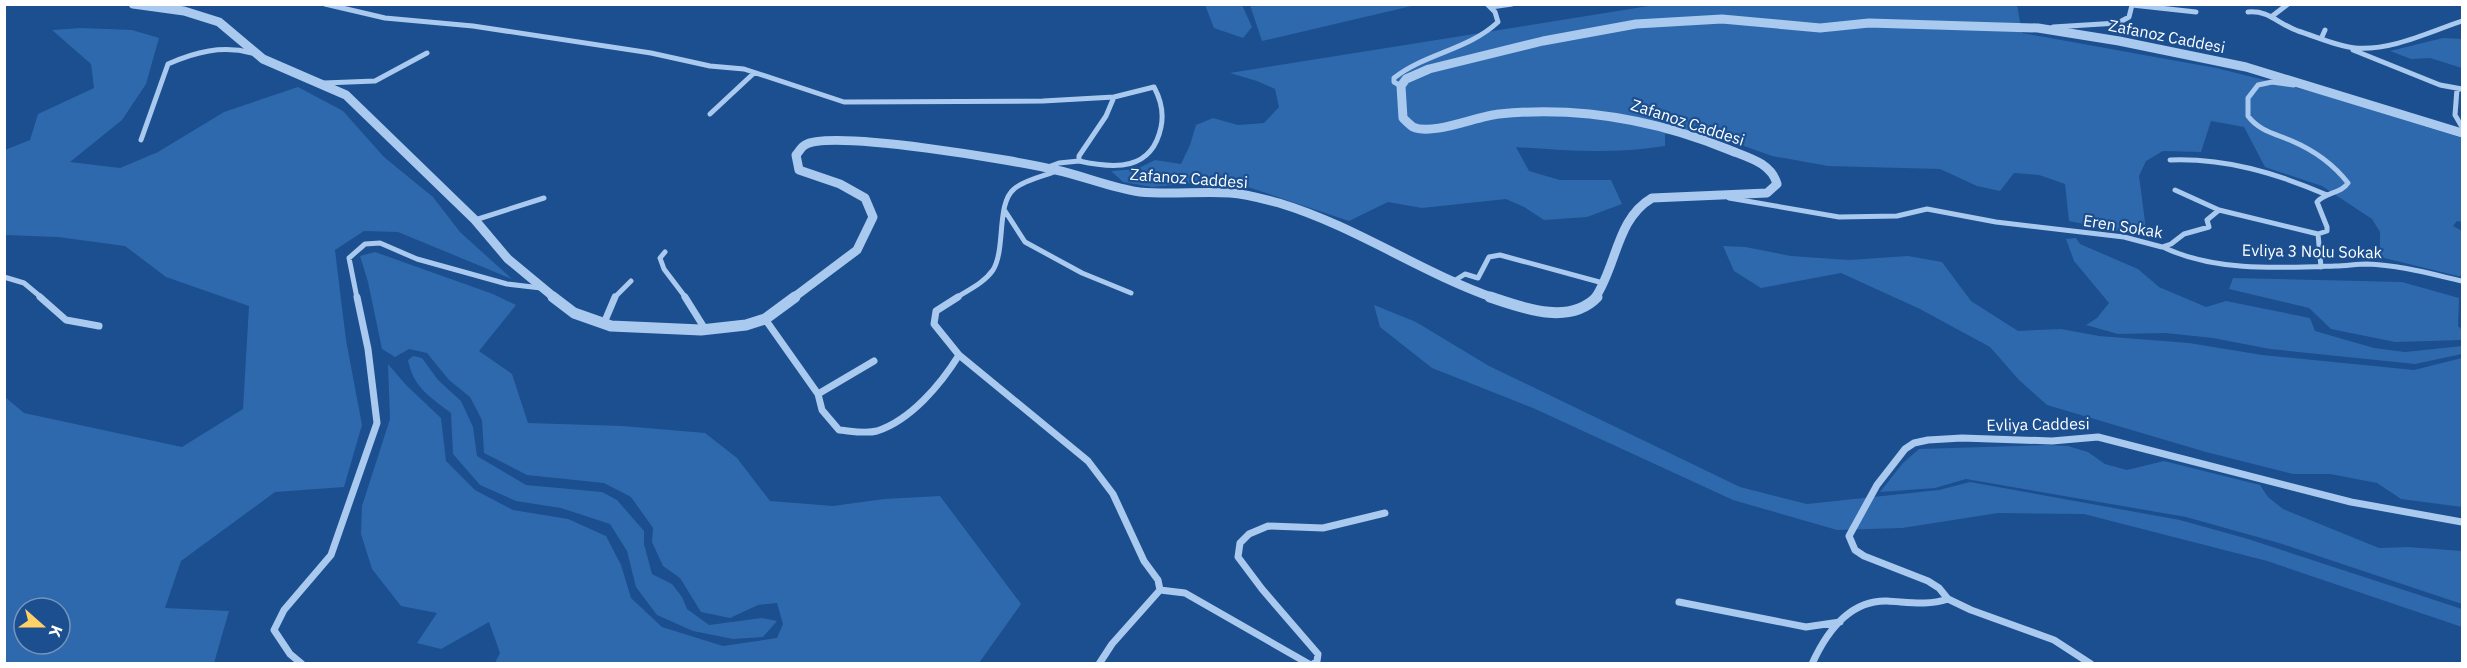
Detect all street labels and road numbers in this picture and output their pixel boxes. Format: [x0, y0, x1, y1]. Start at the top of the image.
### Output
street label: Zafanoz Caddesi [2107, 15, 2227, 57]
street label: Zafanoz Caddesi [1629, 94, 1747, 150]
street label: Zafanoz Caddesi [1129, 164, 1249, 192]
street label: Eren Sokak [2082, 210, 2165, 242]
street label: Evliya 3 Nolu Sokak [2242, 240, 2383, 262]
street label: Evliya Caddesi [1986, 413, 2090, 435]

